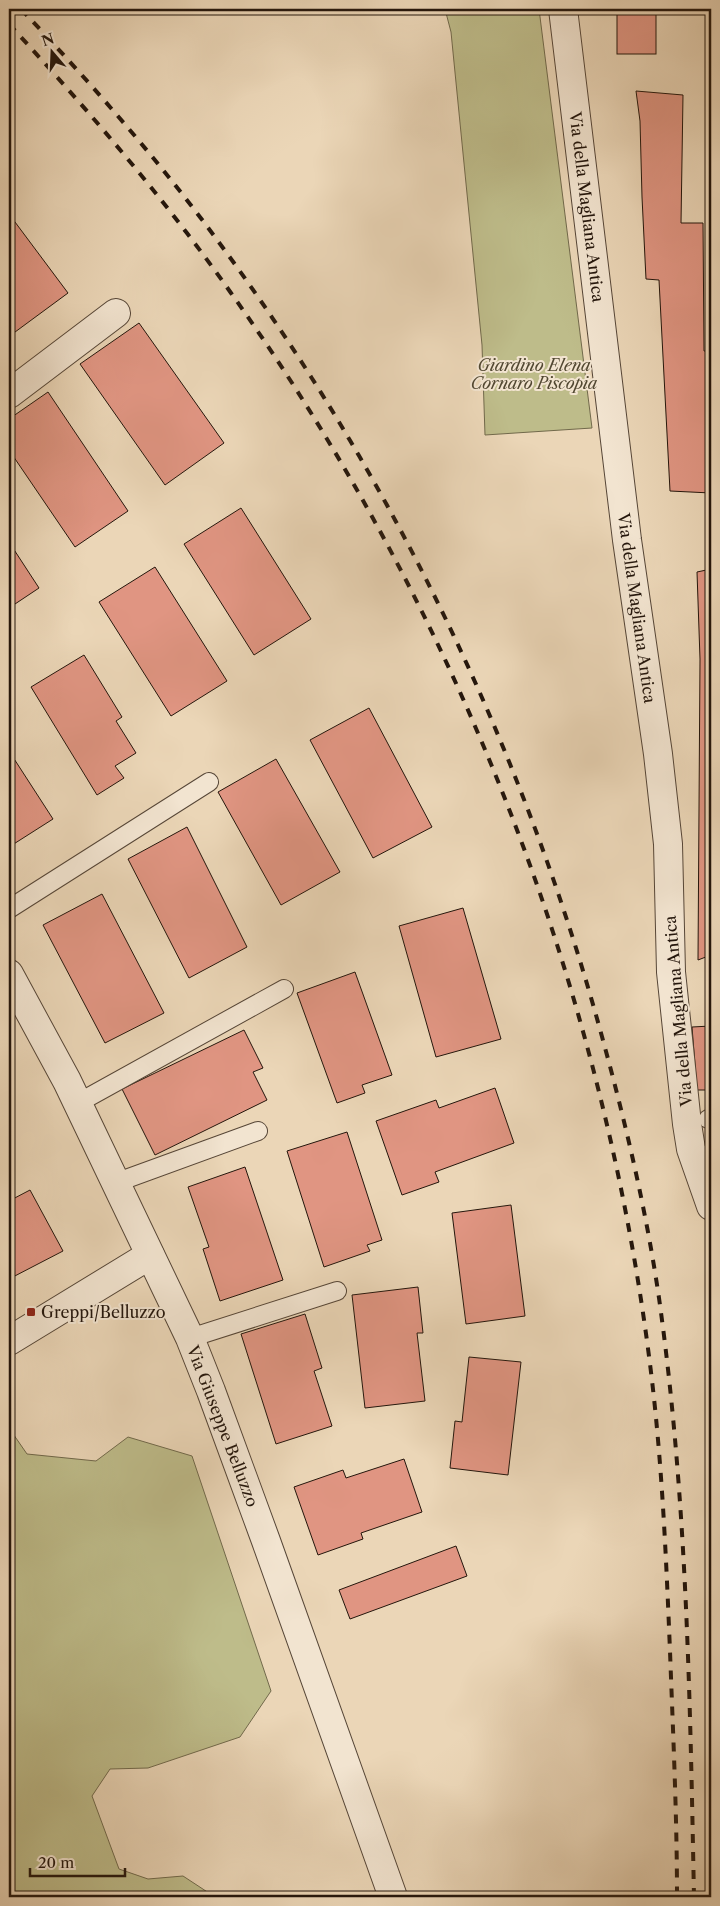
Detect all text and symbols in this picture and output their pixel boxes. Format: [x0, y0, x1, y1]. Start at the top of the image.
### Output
north arrow [28, 28, 78, 78]
text: N [39, 29, 56, 50]
street label: Via della Magliana Antica [565, 110, 609, 304]
park label: Giardino Elena Cornaro Piscopia [471, 355, 598, 393]
street label: Via della Magliana Antica [614, 511, 660, 705]
street label: Via della Magliana Antica [660, 914, 696, 1108]
place label: Greppi/Belluzzo [41, 1302, 166, 1322]
marker: Greppi/Belluzzo [25, 1306, 37, 1318]
street label: Via Giuseppe Belluzzo [183, 1342, 263, 1510]
scale bar [30, 1846, 125, 1878]
text: 20 m [38, 1853, 74, 1872]

